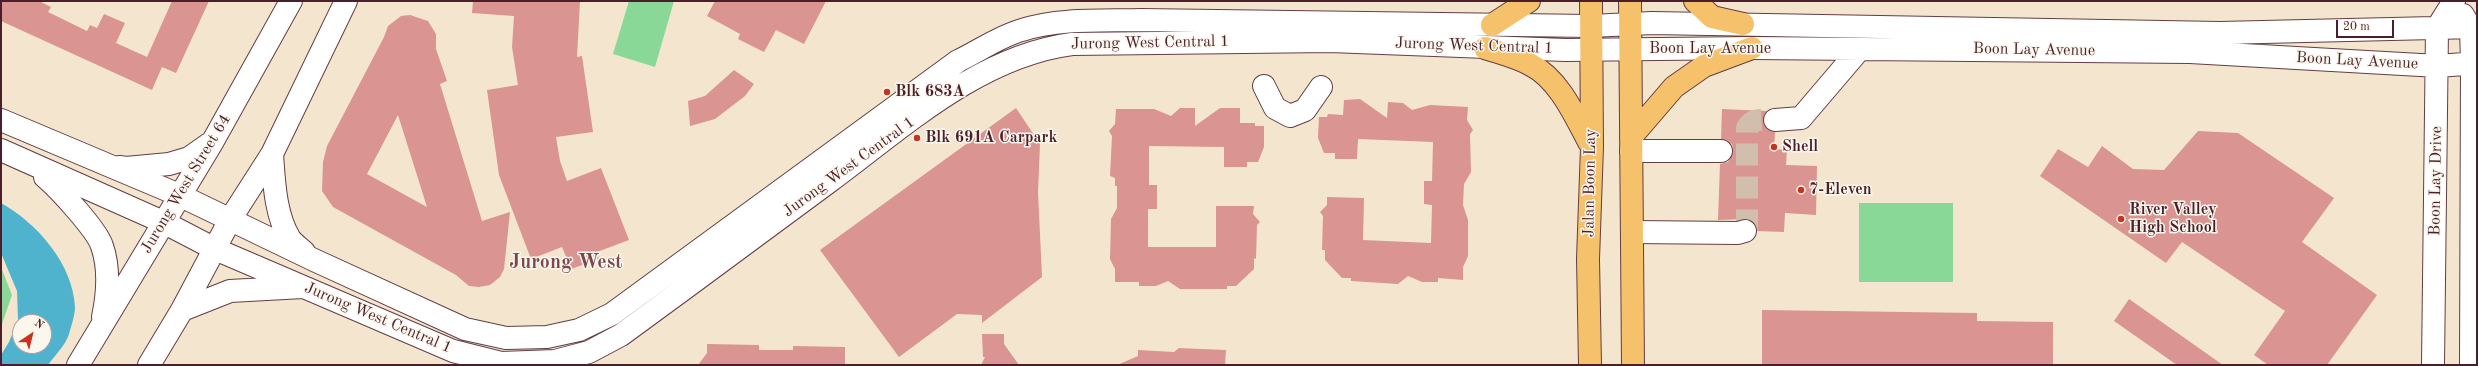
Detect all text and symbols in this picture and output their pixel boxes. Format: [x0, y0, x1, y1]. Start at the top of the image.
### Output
scale bar [2338, 12, 2396, 38]
text: 20 m [2343, 21, 2370, 33]
street label: Jurong West Central 1 [1071, 32, 1229, 54]
street label: Jurong West Central 1 [1395, 34, 1553, 58]
street label: Boon Lay Avenue [1649, 39, 1771, 59]
street label: Boon Lay Avenue [1973, 39, 2095, 61]
street label: Boon Lay Avenue [2295, 48, 2419, 74]
place label: Blk 683A [895, 82, 965, 102]
marker: Blk 683A [882, 87, 892, 97]
street label: Jurong West Street 64 [137, 111, 235, 257]
street label: Jurong West Central 1 [779, 113, 919, 221]
street label: Boon Lay Drive [2425, 126, 2447, 236]
place label: Blk 691A Carpark [925, 128, 1057, 148]
street label: Jalan Boon Lay [1579, 128, 1601, 238]
marker: Blk 691A Carpark [912, 133, 922, 143]
place label: Shell [1782, 137, 1818, 157]
marker: Shell [1769, 142, 1779, 152]
place label: 7-Eleven [1809, 180, 1872, 200]
marker: 7-Eleven [1796, 185, 1806, 195]
place label: River Valley High School [2129, 200, 2217, 238]
marker: River Valley High School [2116, 214, 2126, 224]
district label: Jurong West [509, 251, 623, 275]
street label: Jurong West Central 1 [301, 278, 455, 358]
north arrow [12, 314, 52, 354]
text: N [32, 318, 45, 331]

